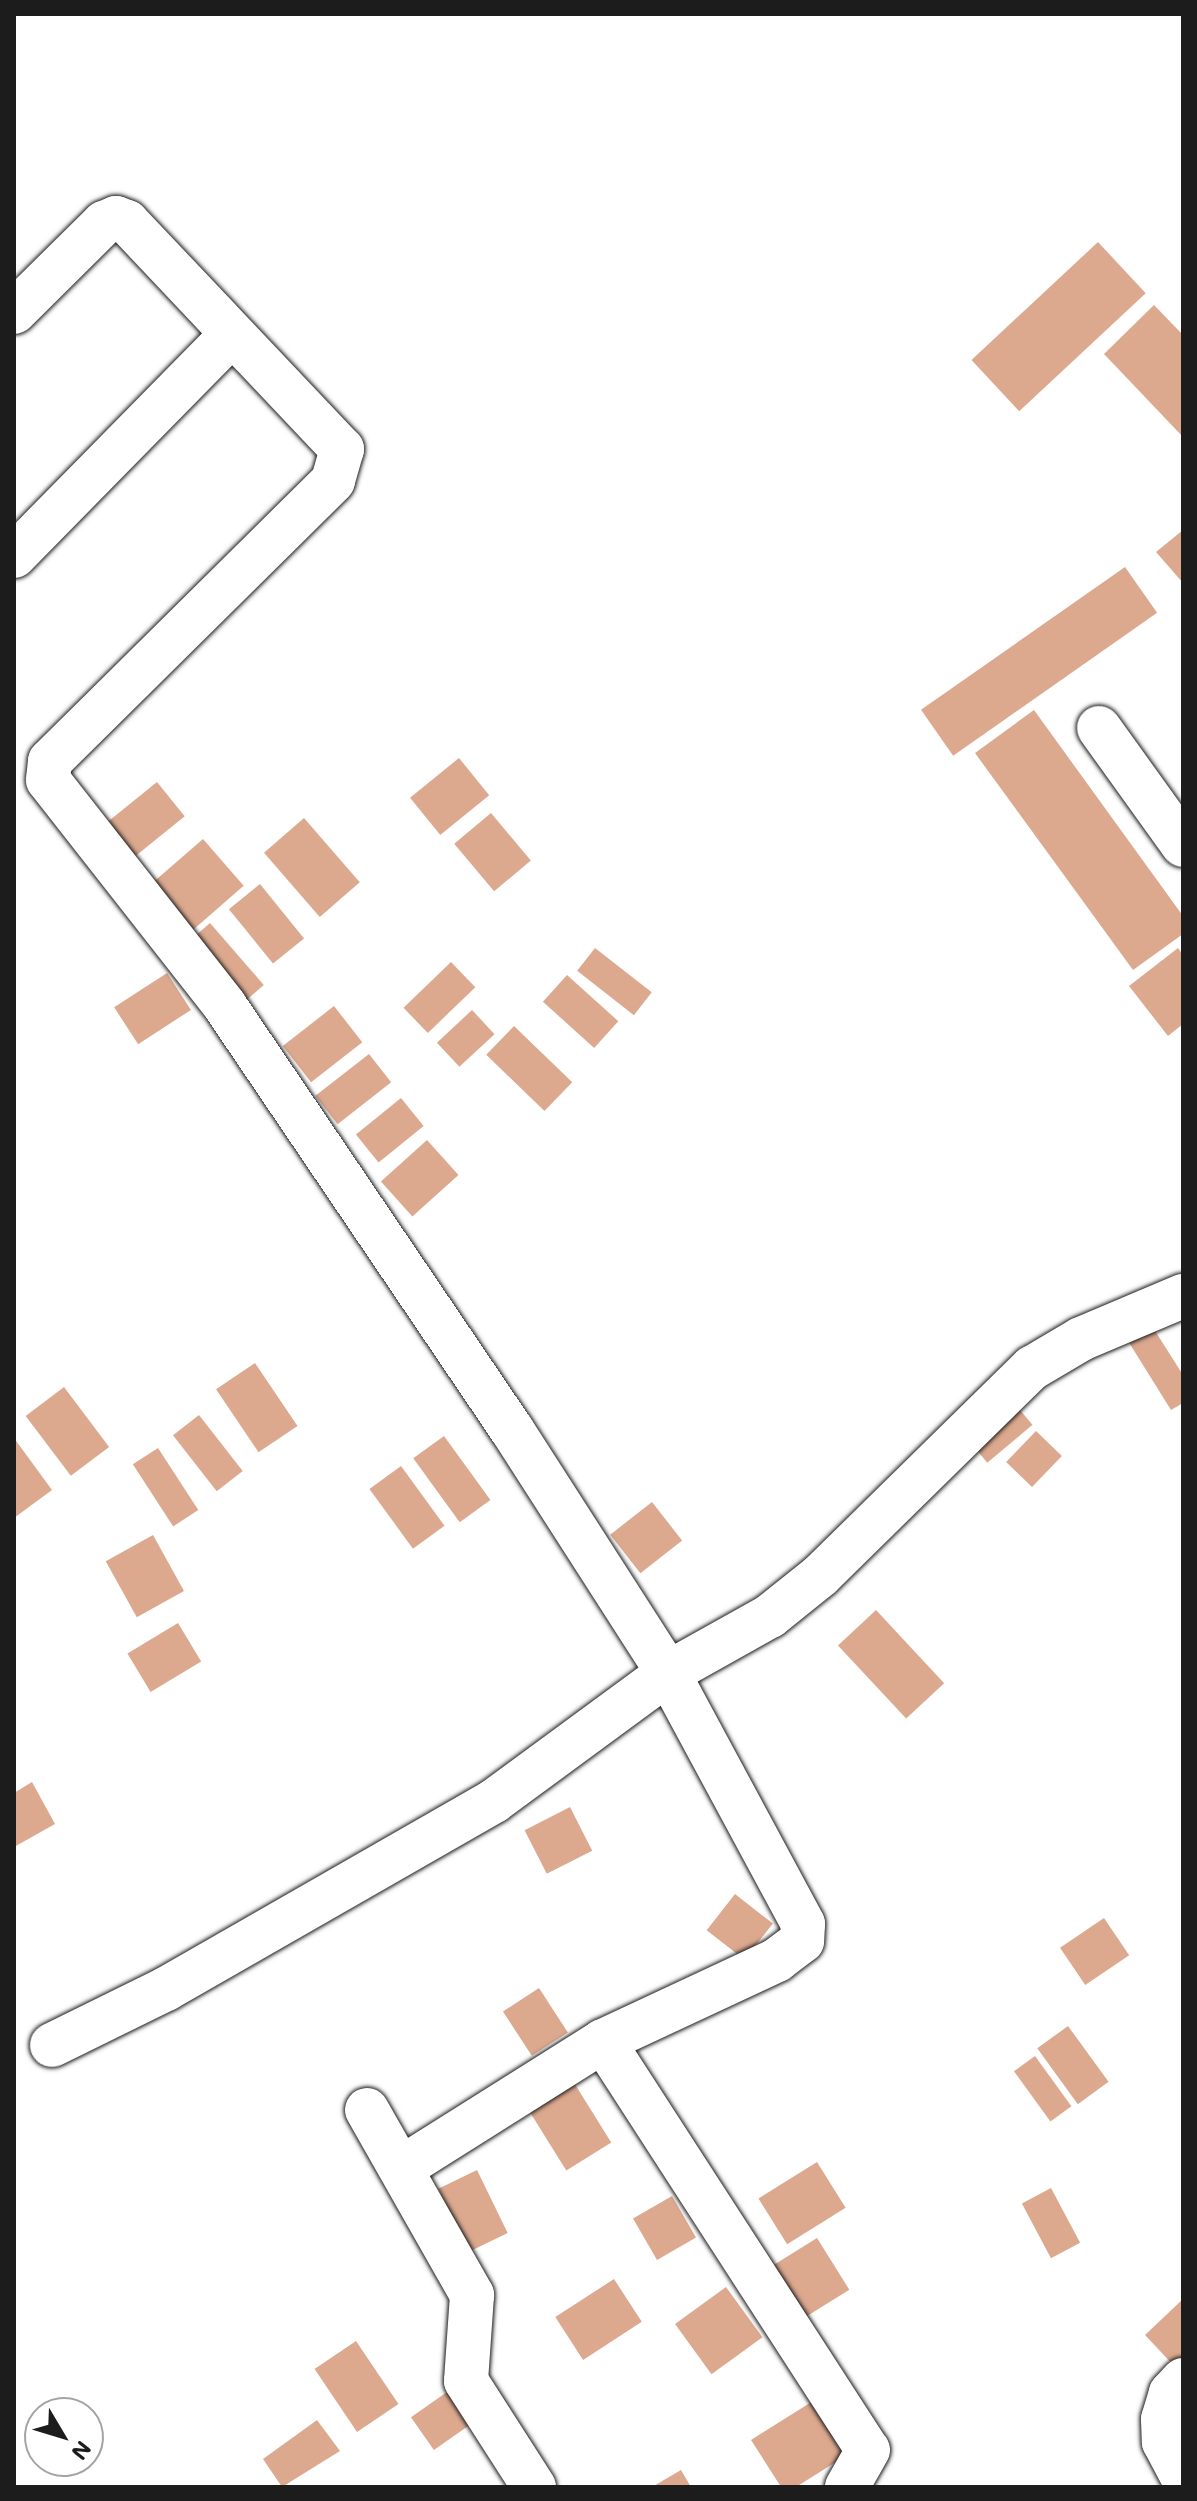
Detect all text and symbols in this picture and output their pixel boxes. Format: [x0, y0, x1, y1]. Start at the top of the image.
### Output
north arrow [24, 2397, 104, 2477]
text: N [65, 2435, 98, 2466]

